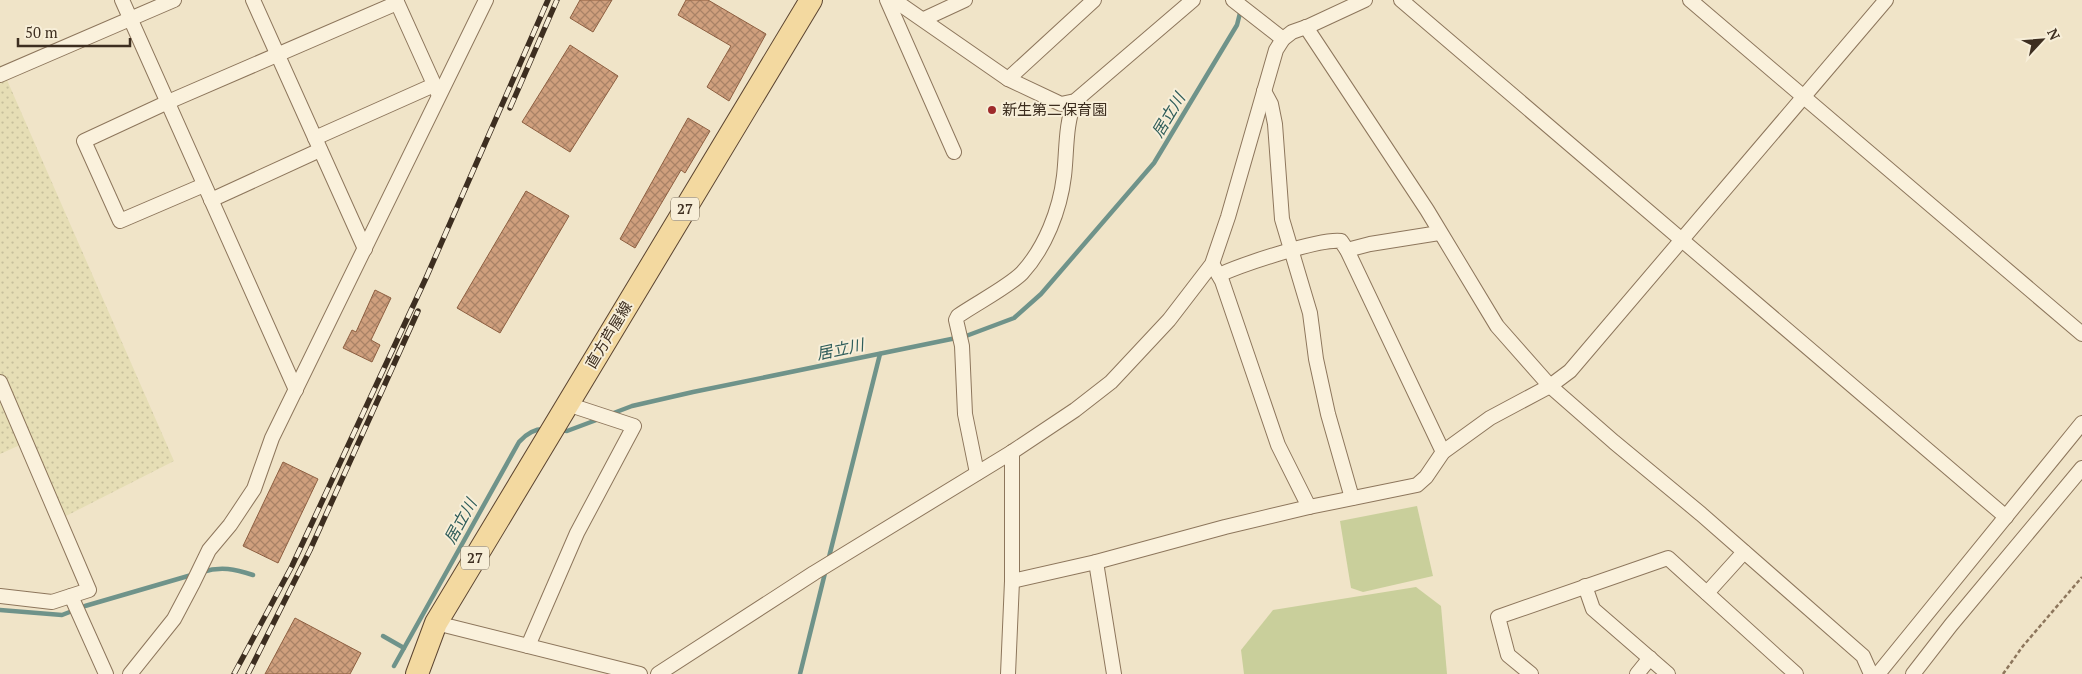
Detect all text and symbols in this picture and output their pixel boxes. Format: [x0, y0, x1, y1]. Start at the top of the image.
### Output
scale bar [18, 15, 130, 47]
north arrow [2017, 15, 2067, 65]
text: 50 m [25, 22, 58, 42]
text: N [2043, 25, 2065, 43]
water label: 居立川 [1146, 87, 1191, 141]
place label: 新生第二保育園 [1002, 99, 1107, 119]
marker: 新生第二保育園 [986, 104, 998, 116]
road number: 27 [671, 198, 699, 220]
street label: 直方芦屋線 [580, 297, 636, 372]
water label: 居立川 [814, 333, 868, 365]
water label: 居立川 [439, 493, 482, 547]
road number: 27 [461, 546, 489, 570]

